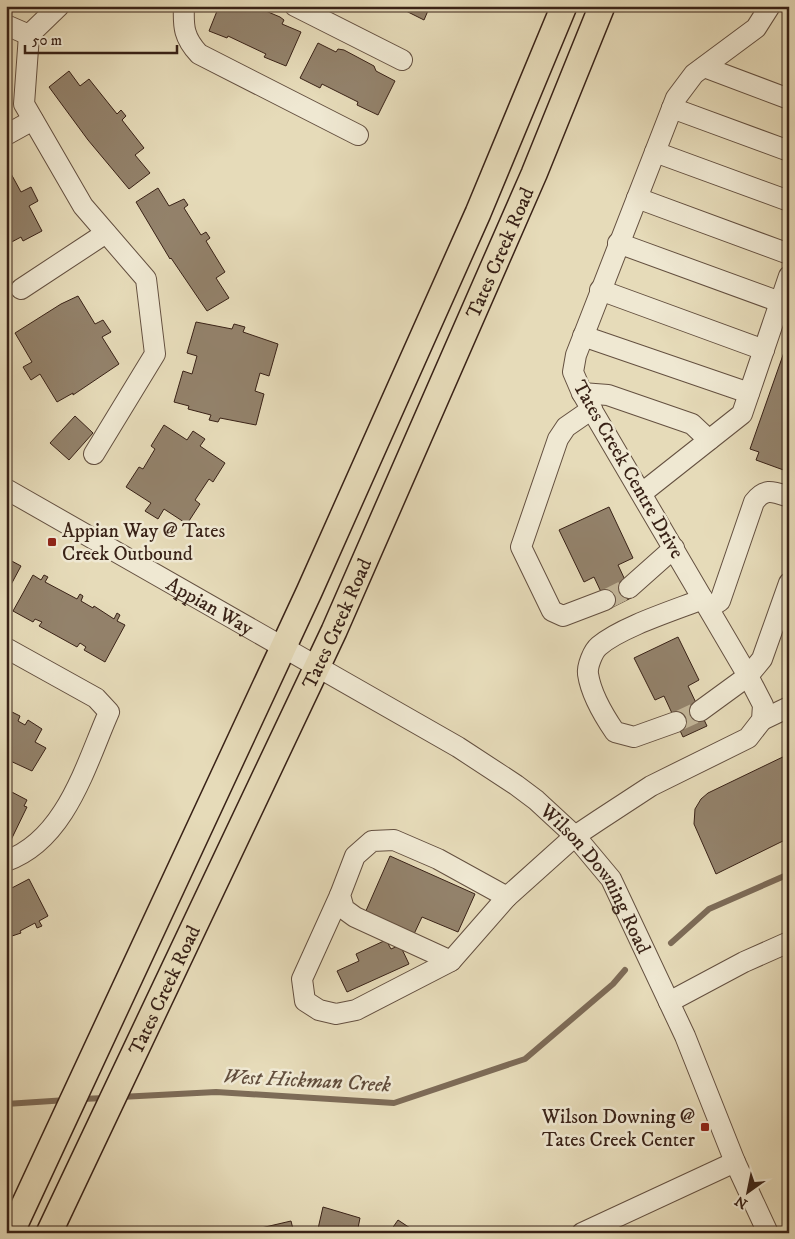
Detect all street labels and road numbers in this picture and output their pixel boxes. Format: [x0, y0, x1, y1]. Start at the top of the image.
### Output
street label: Tates Creek Road [461, 184, 541, 323]
street label: Tates Creek Centre Drive [566, 376, 689, 563]
street label: Tates Creek Road [297, 555, 378, 693]
street label: Appian Way [161, 572, 258, 642]
street label: Wilson Downing Road [533, 798, 655, 958]
street label: Tates Creek Road [124, 922, 207, 1059]

